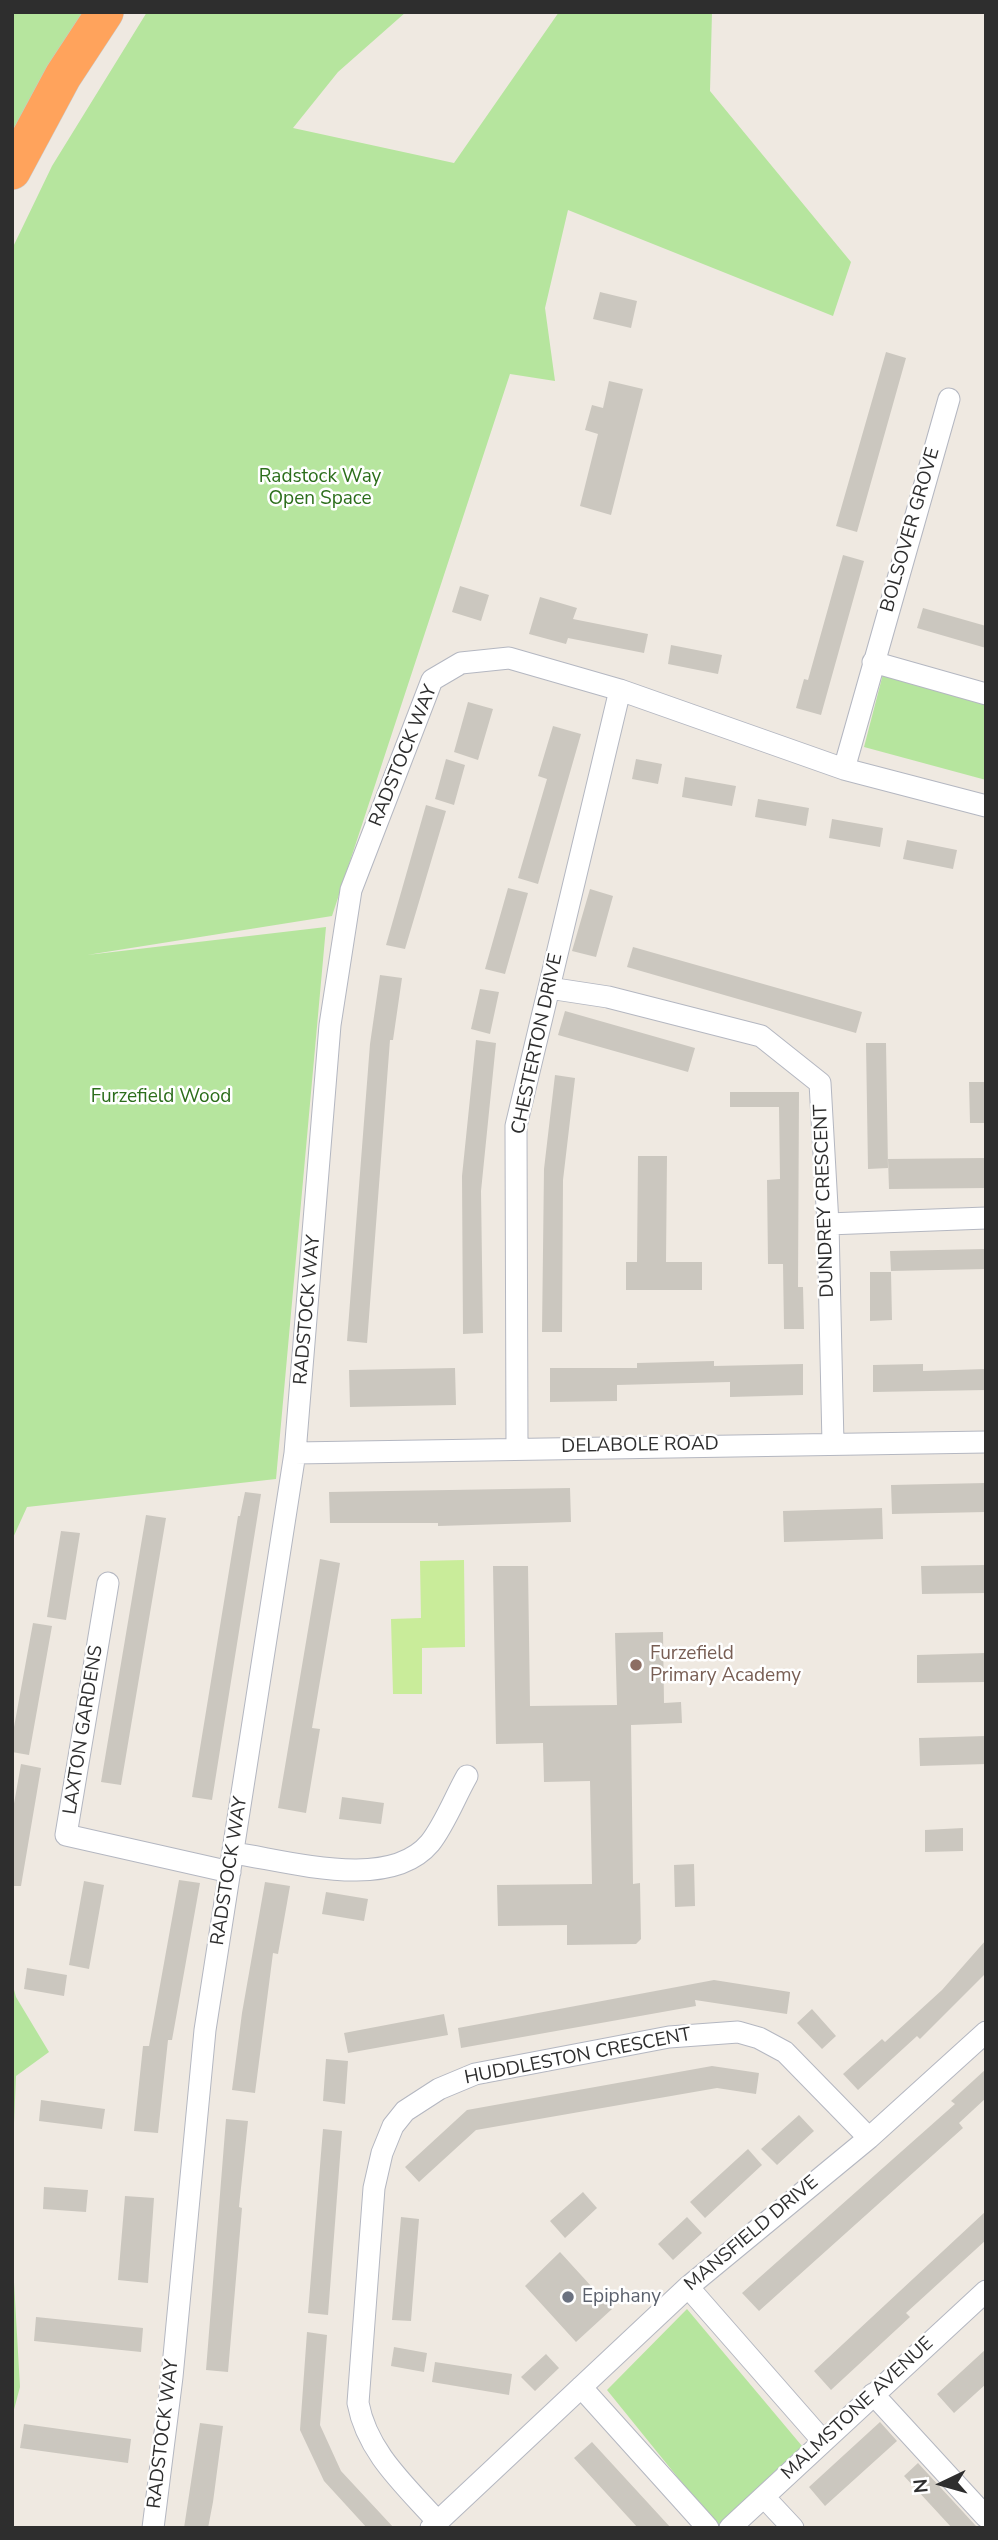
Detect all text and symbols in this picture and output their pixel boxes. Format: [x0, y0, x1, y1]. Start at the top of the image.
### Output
street label: BOLSOVER GROVE [877, 445, 945, 615]
park label: Radstock Way Open Space [259, 466, 381, 510]
street label: RADSTOCK WAY [365, 682, 443, 830]
street label: CHESTERTON DRIVE [508, 951, 568, 1137]
park label: Furzefield Wood [91, 1086, 231, 1108]
street label: DUNDREY CRESCENT [810, 1104, 840, 1298]
street label: RADSTOCK WAY [290, 1234, 326, 1386]
street label: DELABOLE ROAD [561, 1433, 719, 1459]
place label: Furzefield Primary Academy [650, 1643, 801, 1687]
street label: LAXTON GARDENS [59, 1644, 109, 1816]
marker: Furzefield Primary Academy [628, 1657, 644, 1673]
street label: RADSTOCK WAY [207, 1795, 253, 1947]
street label: HUDDLESTON CRESCENT [463, 2024, 693, 2090]
street label: MANSFIELD DRIVE [681, 2171, 823, 2297]
place label: Epiphany [582, 2286, 661, 2308]
marker: Epiphany [560, 2289, 576, 2305]
street label: MALMSTONE AVENUE [777, 2333, 939, 2485]
street label: RADSTOCK WAY [144, 2358, 184, 2510]
north arrow [907, 2449, 977, 2519]

